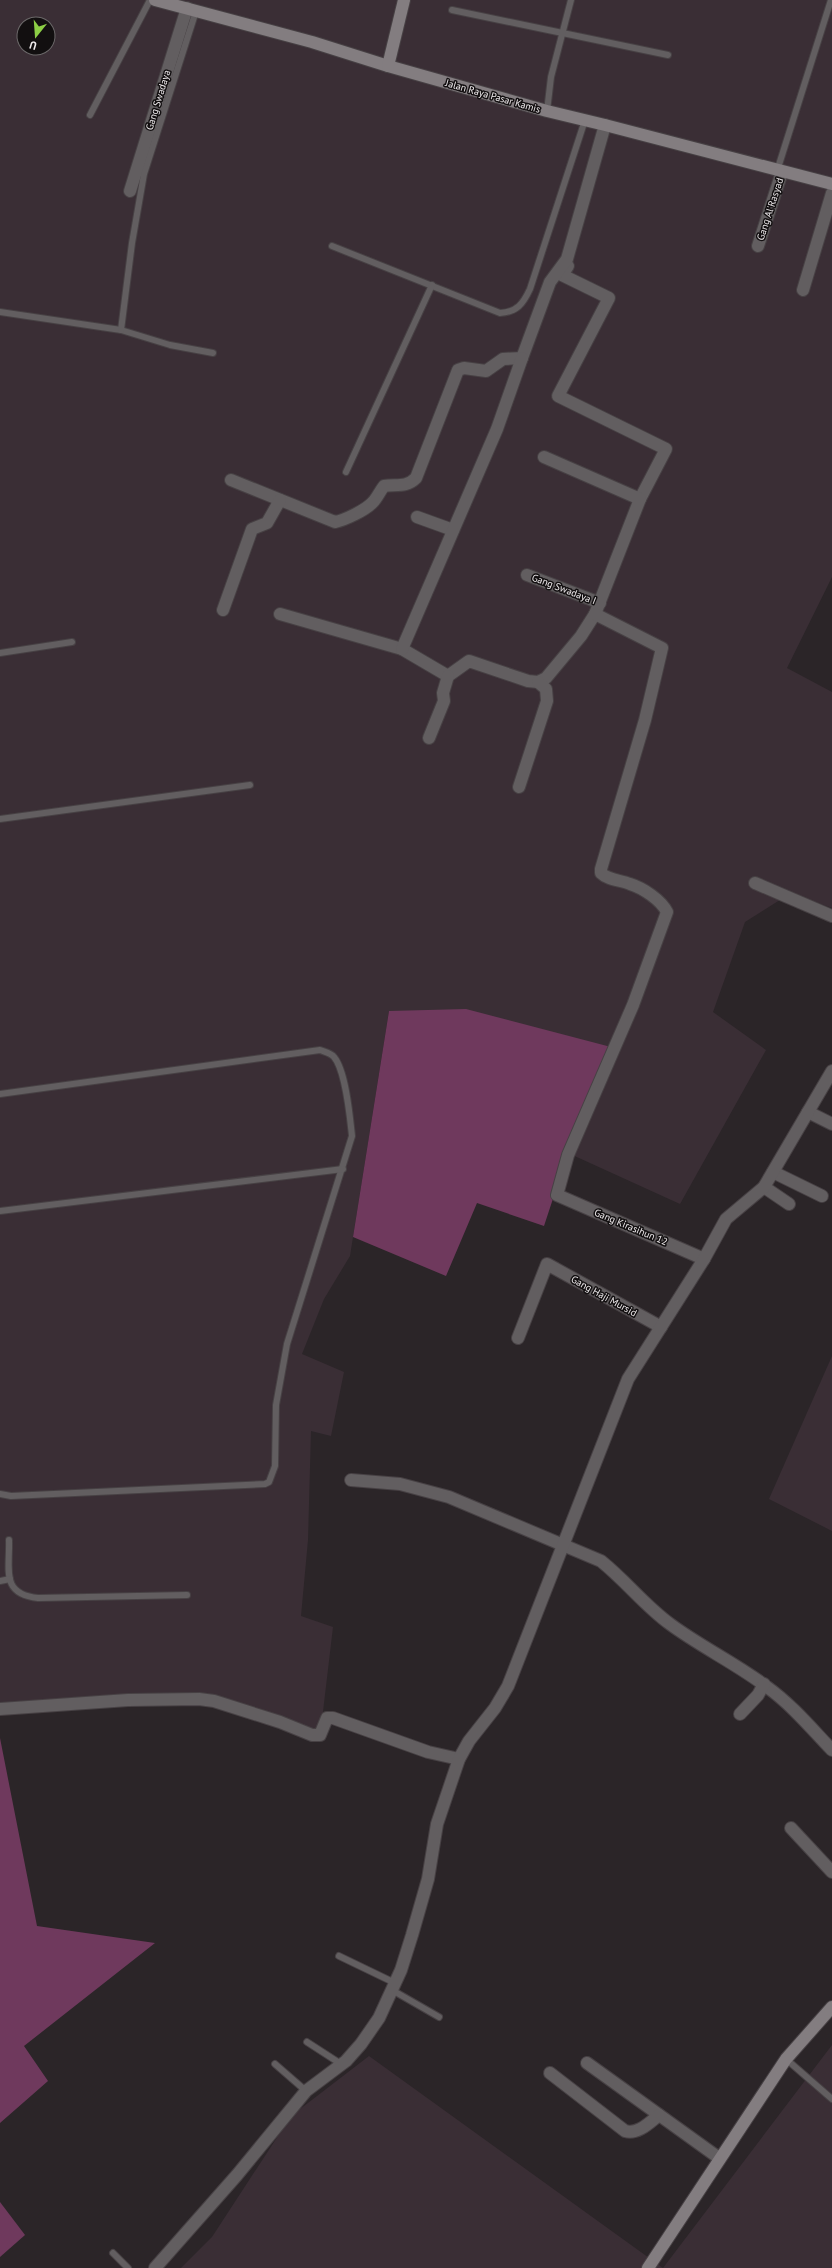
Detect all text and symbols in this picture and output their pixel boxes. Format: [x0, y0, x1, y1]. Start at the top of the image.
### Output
north arrow [16, 16, 56, 56]
text: U [28, 38, 38, 53]
street label: Gang Swadaya [143, 68, 173, 132]
street label: Jalan Raya Pasar Kamis [443, 76, 542, 116]
street label: Gang Al'Rasyad [754, 176, 786, 242]
street label: Gang Swadaya I [530, 571, 598, 607]
street label: Gang Kirasihun 12 [592, 1206, 670, 1248]
street label: Gang Haji Mursid [569, 1273, 639, 1319]

